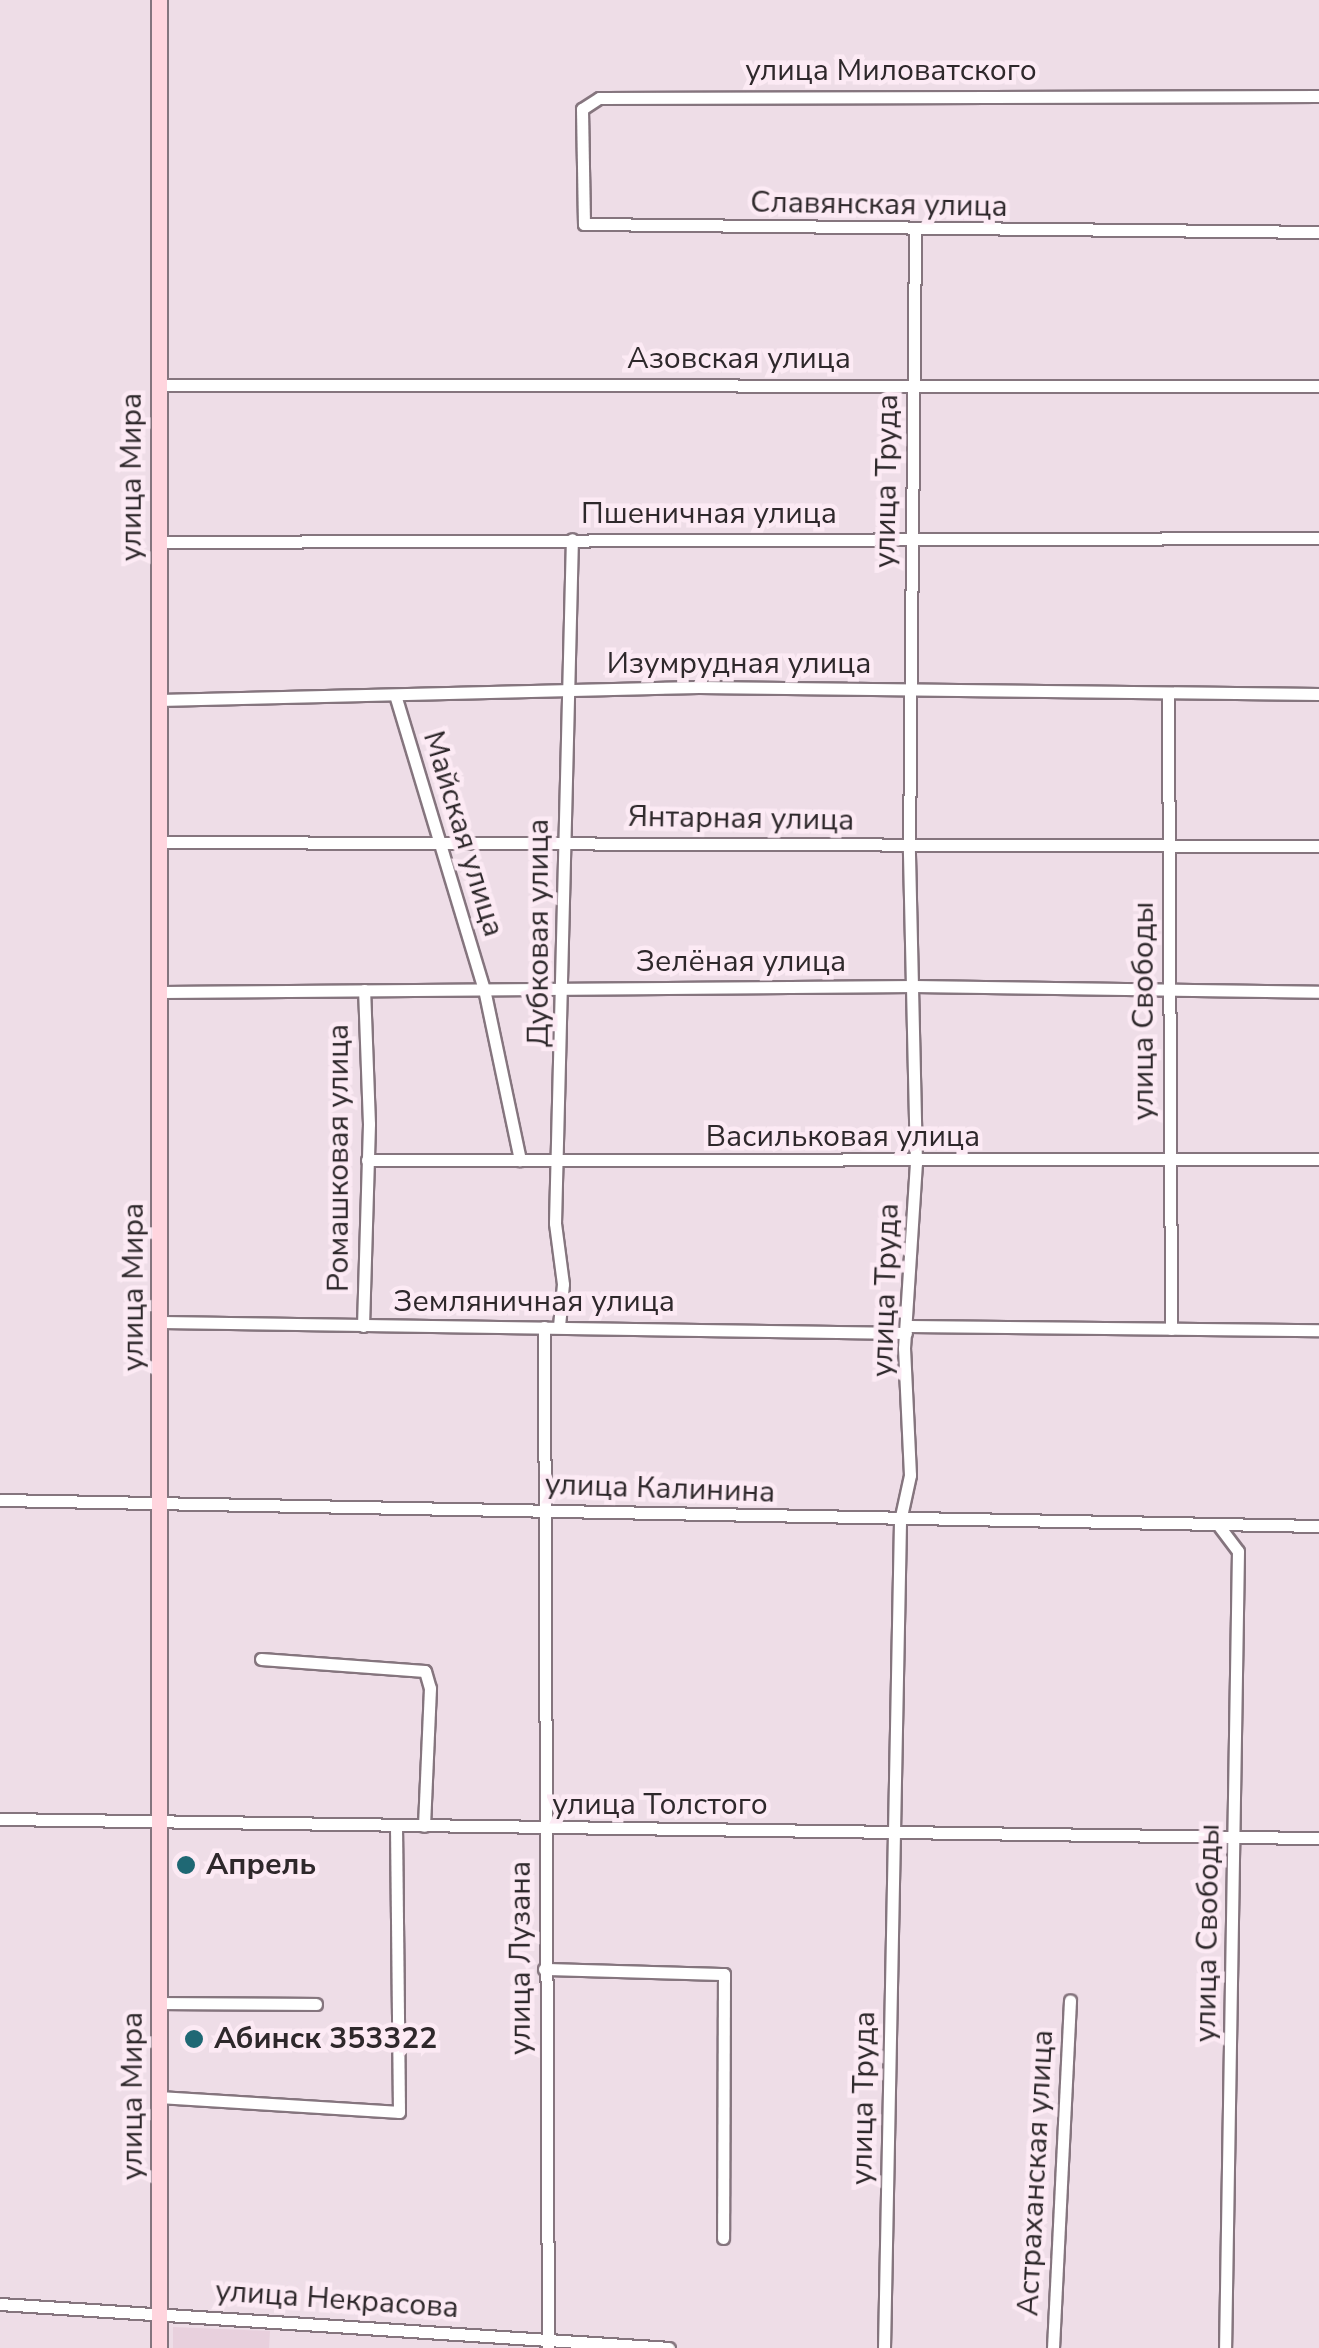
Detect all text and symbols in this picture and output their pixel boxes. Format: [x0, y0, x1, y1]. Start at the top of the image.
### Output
street label: улица Миловатского [745, 53, 1037, 89]
street label: Славянская улица [750, 185, 1008, 225]
street label: Азовская улица [627, 341, 851, 377]
street label: улица Мира [114, 393, 150, 561]
street label: улица Труда [867, 394, 907, 568]
street label: Пшеничная улица [581, 496, 837, 532]
street label: Изумрудная улица [607, 646, 871, 682]
street label: Майская улица [415, 727, 511, 941]
street label: Янтарная улица [628, 799, 854, 839]
street label: Дубковая улица [521, 819, 557, 1047]
street label: улица Свободы [1126, 902, 1162, 1120]
street label: Зелёная улица [636, 944, 846, 980]
street label: Ромашковая улица [321, 1024, 357, 1292]
street label: Васильковая улица [706, 1119, 980, 1155]
street label: улица Труда [865, 1202, 907, 1378]
street label: улица Мира [116, 1203, 152, 1371]
street label: Земляничная улица [393, 1284, 675, 1320]
street label: улица Калинина [544, 1467, 776, 1511]
street label: улица Толстого [552, 1787, 768, 1823]
street label: улица Свободы [1188, 1823, 1228, 2043]
place label: Апрель [206, 1847, 316, 1883]
marker: Апрель [175, 1854, 197, 1876]
street label: улица Лузана [503, 1861, 539, 2055]
street label: улица Труда [844, 2011, 884, 2185]
street label: улица Мира [115, 2012, 151, 2180]
place label: Абинск 353322 [214, 2021, 437, 2057]
marker: Абинск 353322 [183, 2028, 205, 2050]
street label: Астраханская улица [1011, 2029, 1061, 2317]
street label: улица Некрасова [214, 2274, 460, 2326]

